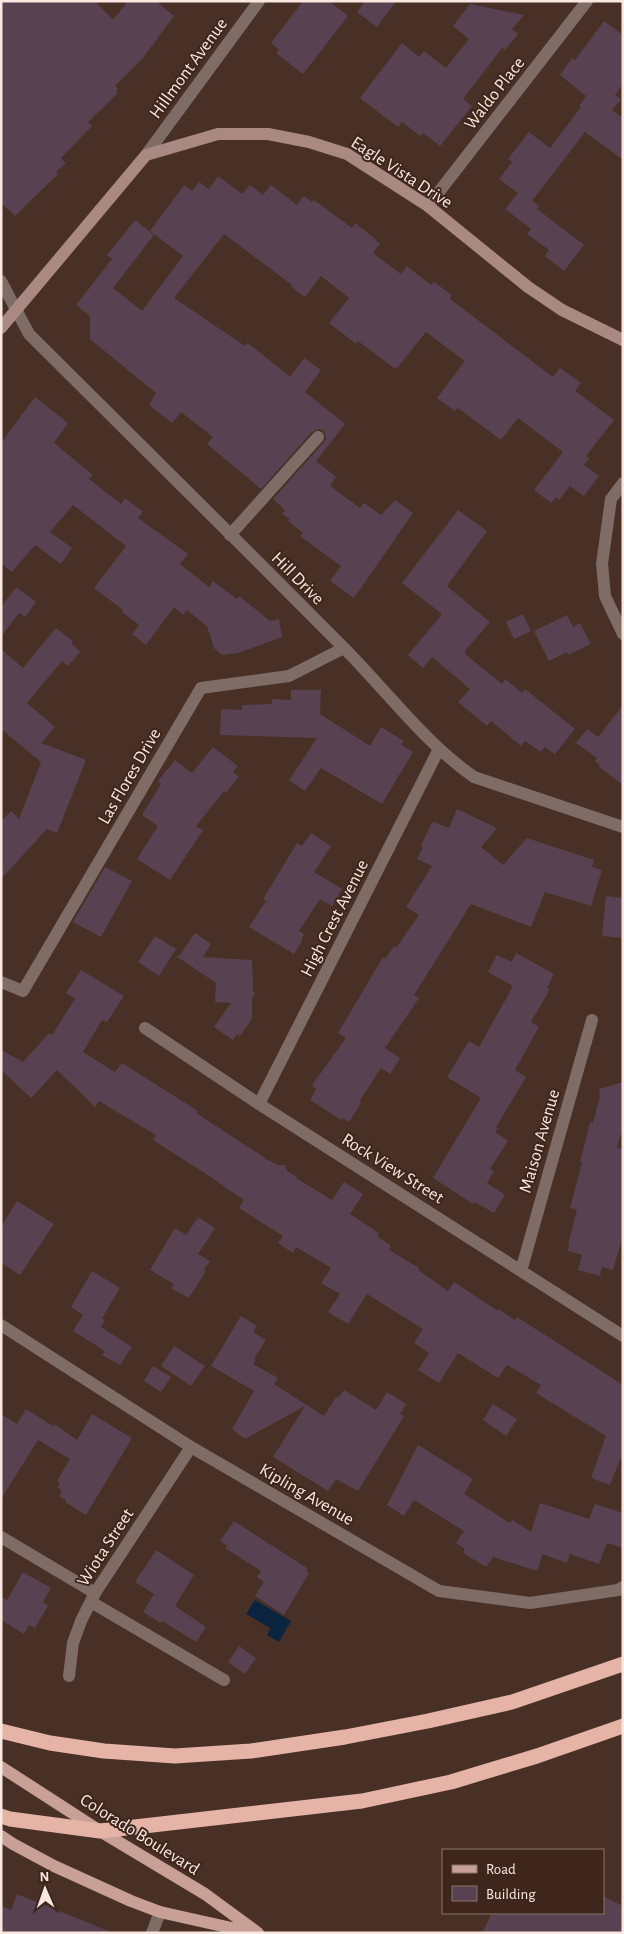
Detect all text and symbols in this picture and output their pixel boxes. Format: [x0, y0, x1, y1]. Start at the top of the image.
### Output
street label: Hillmont Avenue [147, 15, 231, 122]
street label: Waldo Place [461, 54, 528, 133]
street label: Eagle Vista Drive [348, 133, 455, 212]
street label: Hill Drive [268, 549, 327, 608]
street label: Las Flores Drive [95, 725, 165, 828]
street label: High Crest Avenue [298, 857, 372, 980]
street label: Maison Avenue [517, 1087, 563, 1195]
street label: Rock View Street [338, 1130, 447, 1207]
street label: Kipling Avenue [256, 1461, 357, 1529]
street label: Wiota Street [74, 1505, 138, 1590]
street label: Colorado Boulevard [77, 1791, 202, 1879]
legend [442, 1849, 604, 1914]
text: Road [486, 1862, 516, 1877]
north arrow [20, 1864, 70, 1914]
text: N [39, 1870, 50, 1884]
text: Building [486, 1887, 536, 1902]

